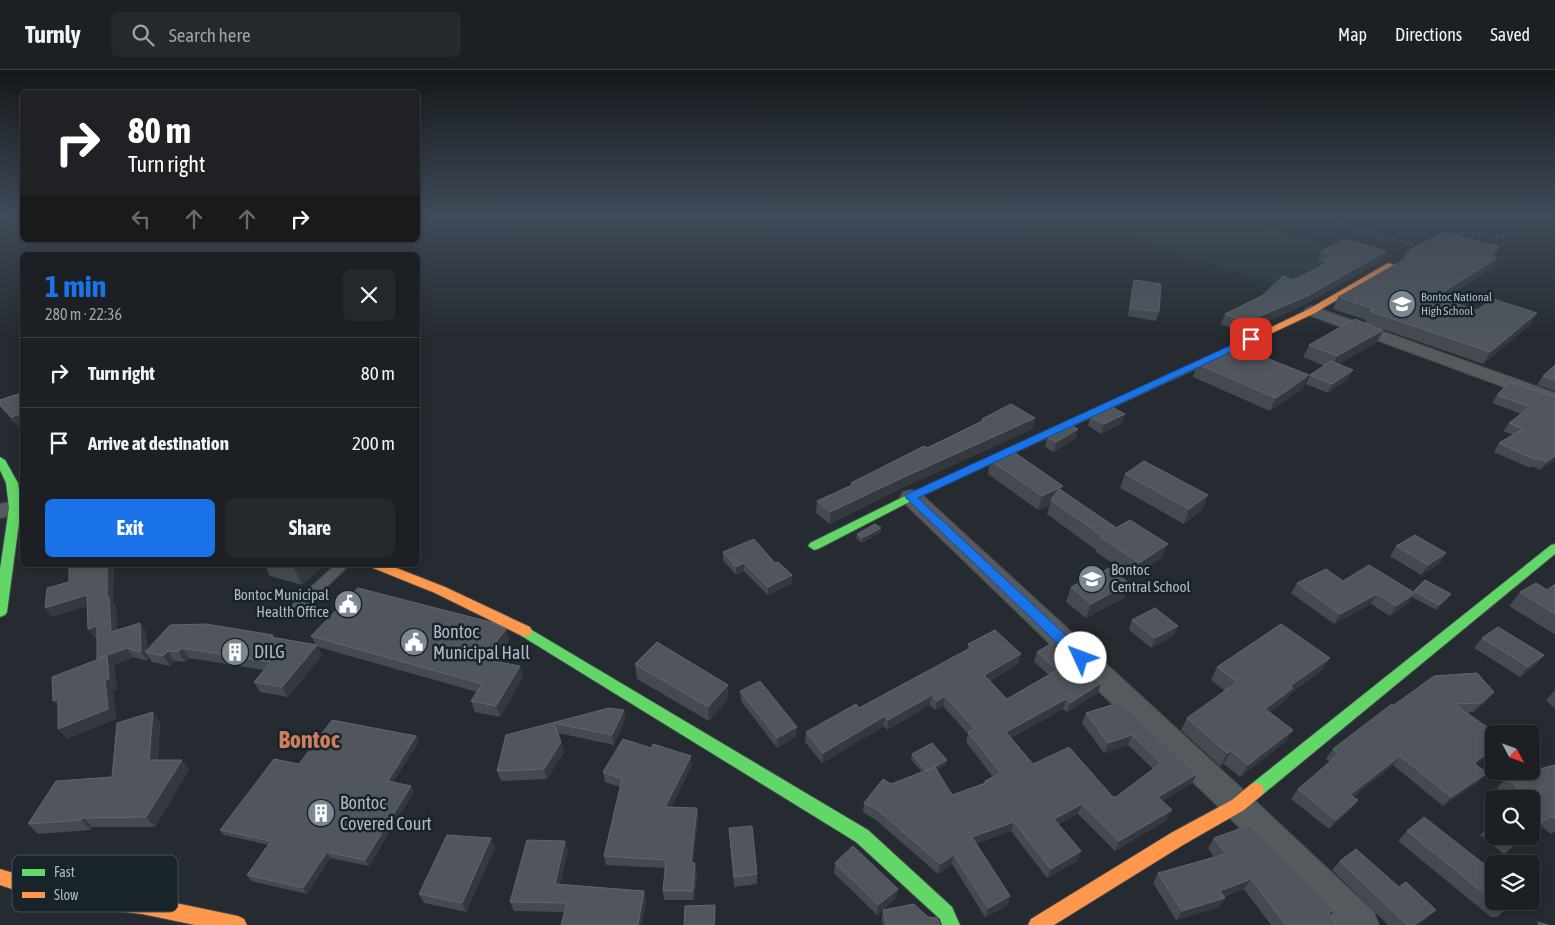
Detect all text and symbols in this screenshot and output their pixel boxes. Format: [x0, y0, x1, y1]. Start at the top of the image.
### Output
search box [111, 12, 461, 57]
text: Turnly [25, 21, 81, 48]
icon: search [129, 21, 157, 49]
text: Search here [169, 24, 251, 46]
text: Map [1338, 24, 1367, 45]
text: Directions [1395, 24, 1462, 45]
text: Saved [1490, 24, 1530, 45]
icon: right [45, 110, 110, 175]
text: 80 m [128, 110, 191, 150]
text: Turn right [128, 151, 205, 177]
icon: left [127, 205, 155, 233]
icon: ahead [180, 205, 208, 233]
icon: ahead [233, 205, 261, 233]
icon: right [286, 205, 314, 233]
text: 1 min [45, 269, 106, 303]
button: close [343, 269, 395, 321]
school or university icon: Bontoc National High School [1387, 289, 1417, 319]
place label: Bontoc National High School [1421, 290, 1493, 318]
text: 280 m · 22:36 [45, 305, 122, 323]
pin [1230, 318, 1272, 360]
icon: arrive [1237, 325, 1265, 353]
icon: right [45, 359, 73, 387]
text: Turn right [88, 362, 155, 384]
text: 80 m [361, 362, 395, 384]
icon: arrive [45, 429, 73, 457]
text: Arrive at destination [88, 432, 229, 454]
text: 200 m [352, 432, 395, 454]
button: Exit [45, 499, 215, 557]
button: Share [225, 499, 395, 557]
place label: Bontoc Central School [1111, 561, 1191, 595]
school or university icon: Bontoc Central School [1077, 564, 1107, 594]
place label: Bontoc Municipal Health Office [234, 586, 329, 620]
public building icon: Bontoc Municipal Health Office [333, 589, 363, 619]
place label: Bontoc Municipal Hall [433, 621, 530, 663]
public building icon: Bontoc Municipal Hall [399, 627, 429, 657]
position arrow [1054, 631, 1106, 683]
building icon: DILG [220, 637, 250, 667]
place label: DILG [254, 641, 285, 662]
north arrow [1485, 725, 1540, 780]
map controls [1485, 725, 1540, 910]
district label: Bontoc [278, 726, 340, 753]
button: search [1485, 790, 1540, 845]
place label: Bontoc Covered Court [340, 792, 432, 834]
building icon: Bontoc Covered Court [306, 798, 336, 828]
legend [12, 855, 178, 912]
button: layers [1485, 855, 1540, 910]
text: Fast [54, 864, 75, 880]
text: Slow [54, 887, 79, 903]

